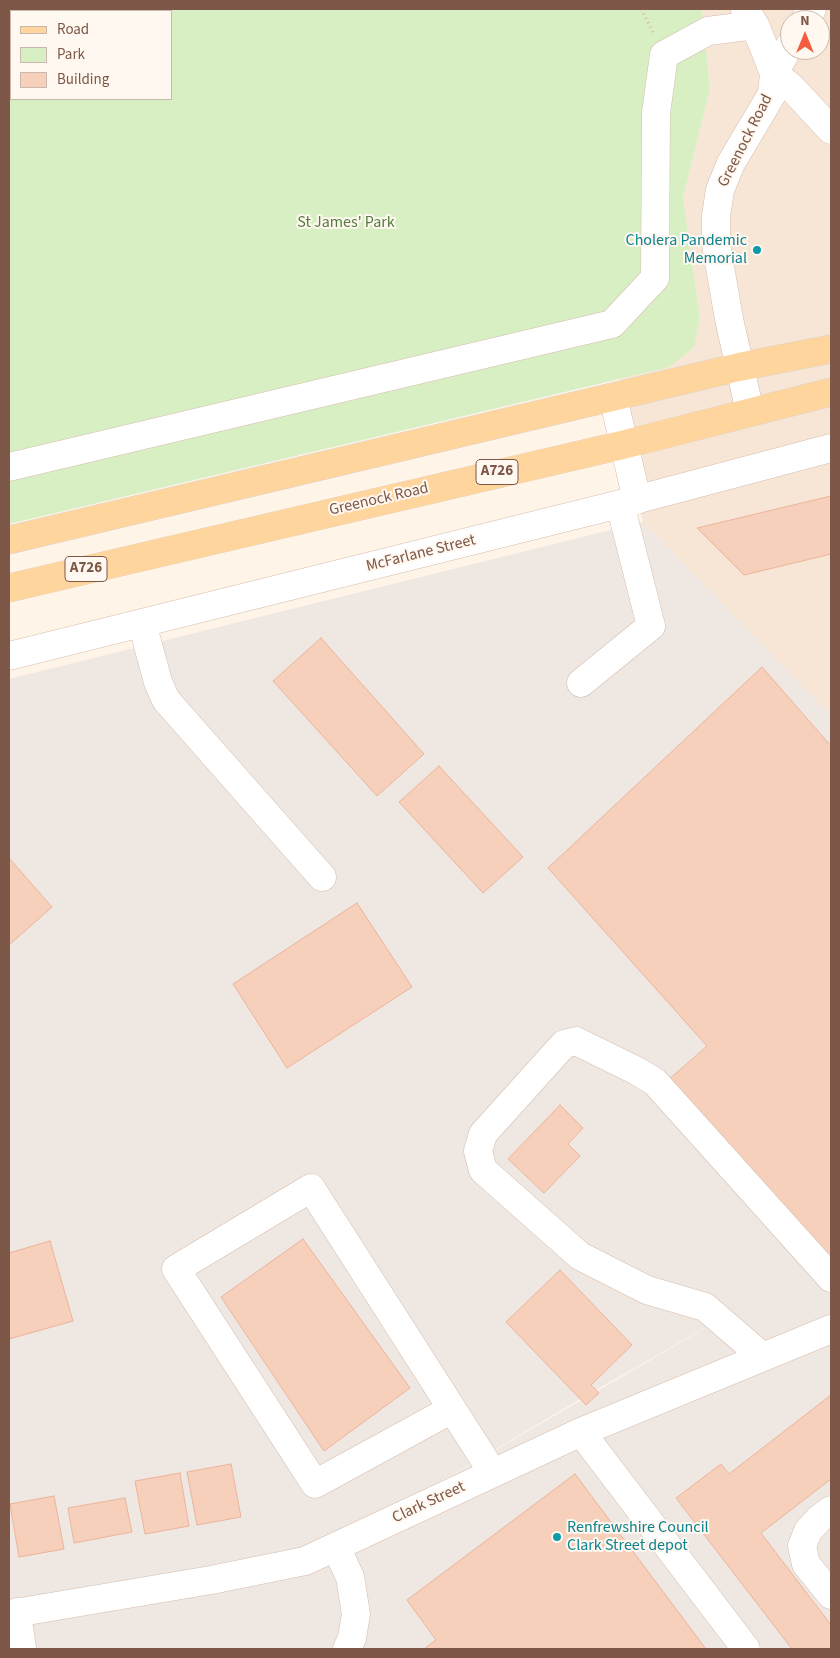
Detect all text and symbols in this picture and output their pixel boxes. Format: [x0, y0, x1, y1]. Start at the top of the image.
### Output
legend [10, 10, 172, 100]
north arrow [780, 10, 830, 60]
text: N [800, 11, 810, 31]
text: Road [57, 19, 89, 40]
text: Park [57, 44, 85, 65]
text: Building [57, 69, 109, 90]
street label: Greenock Road [714, 92, 778, 190]
park label: St James' Park [297, 213, 395, 233]
place label: Cholera Pandemic Memorial [626, 231, 747, 269]
marker: Cholera Pandemic Memorial [751, 244, 763, 256]
road number: A726 [476, 460, 518, 484]
street label: Greenock Road [327, 479, 431, 521]
street label: McFarlane Street [364, 531, 478, 577]
road number: A726 [65, 556, 107, 582]
street label: Clark Street [390, 1478, 468, 1528]
place label: Renfrewshire Council Clark Street depot [567, 1518, 709, 1556]
marker: Renfrewshire Council Clark Street depot [551, 1531, 563, 1543]

